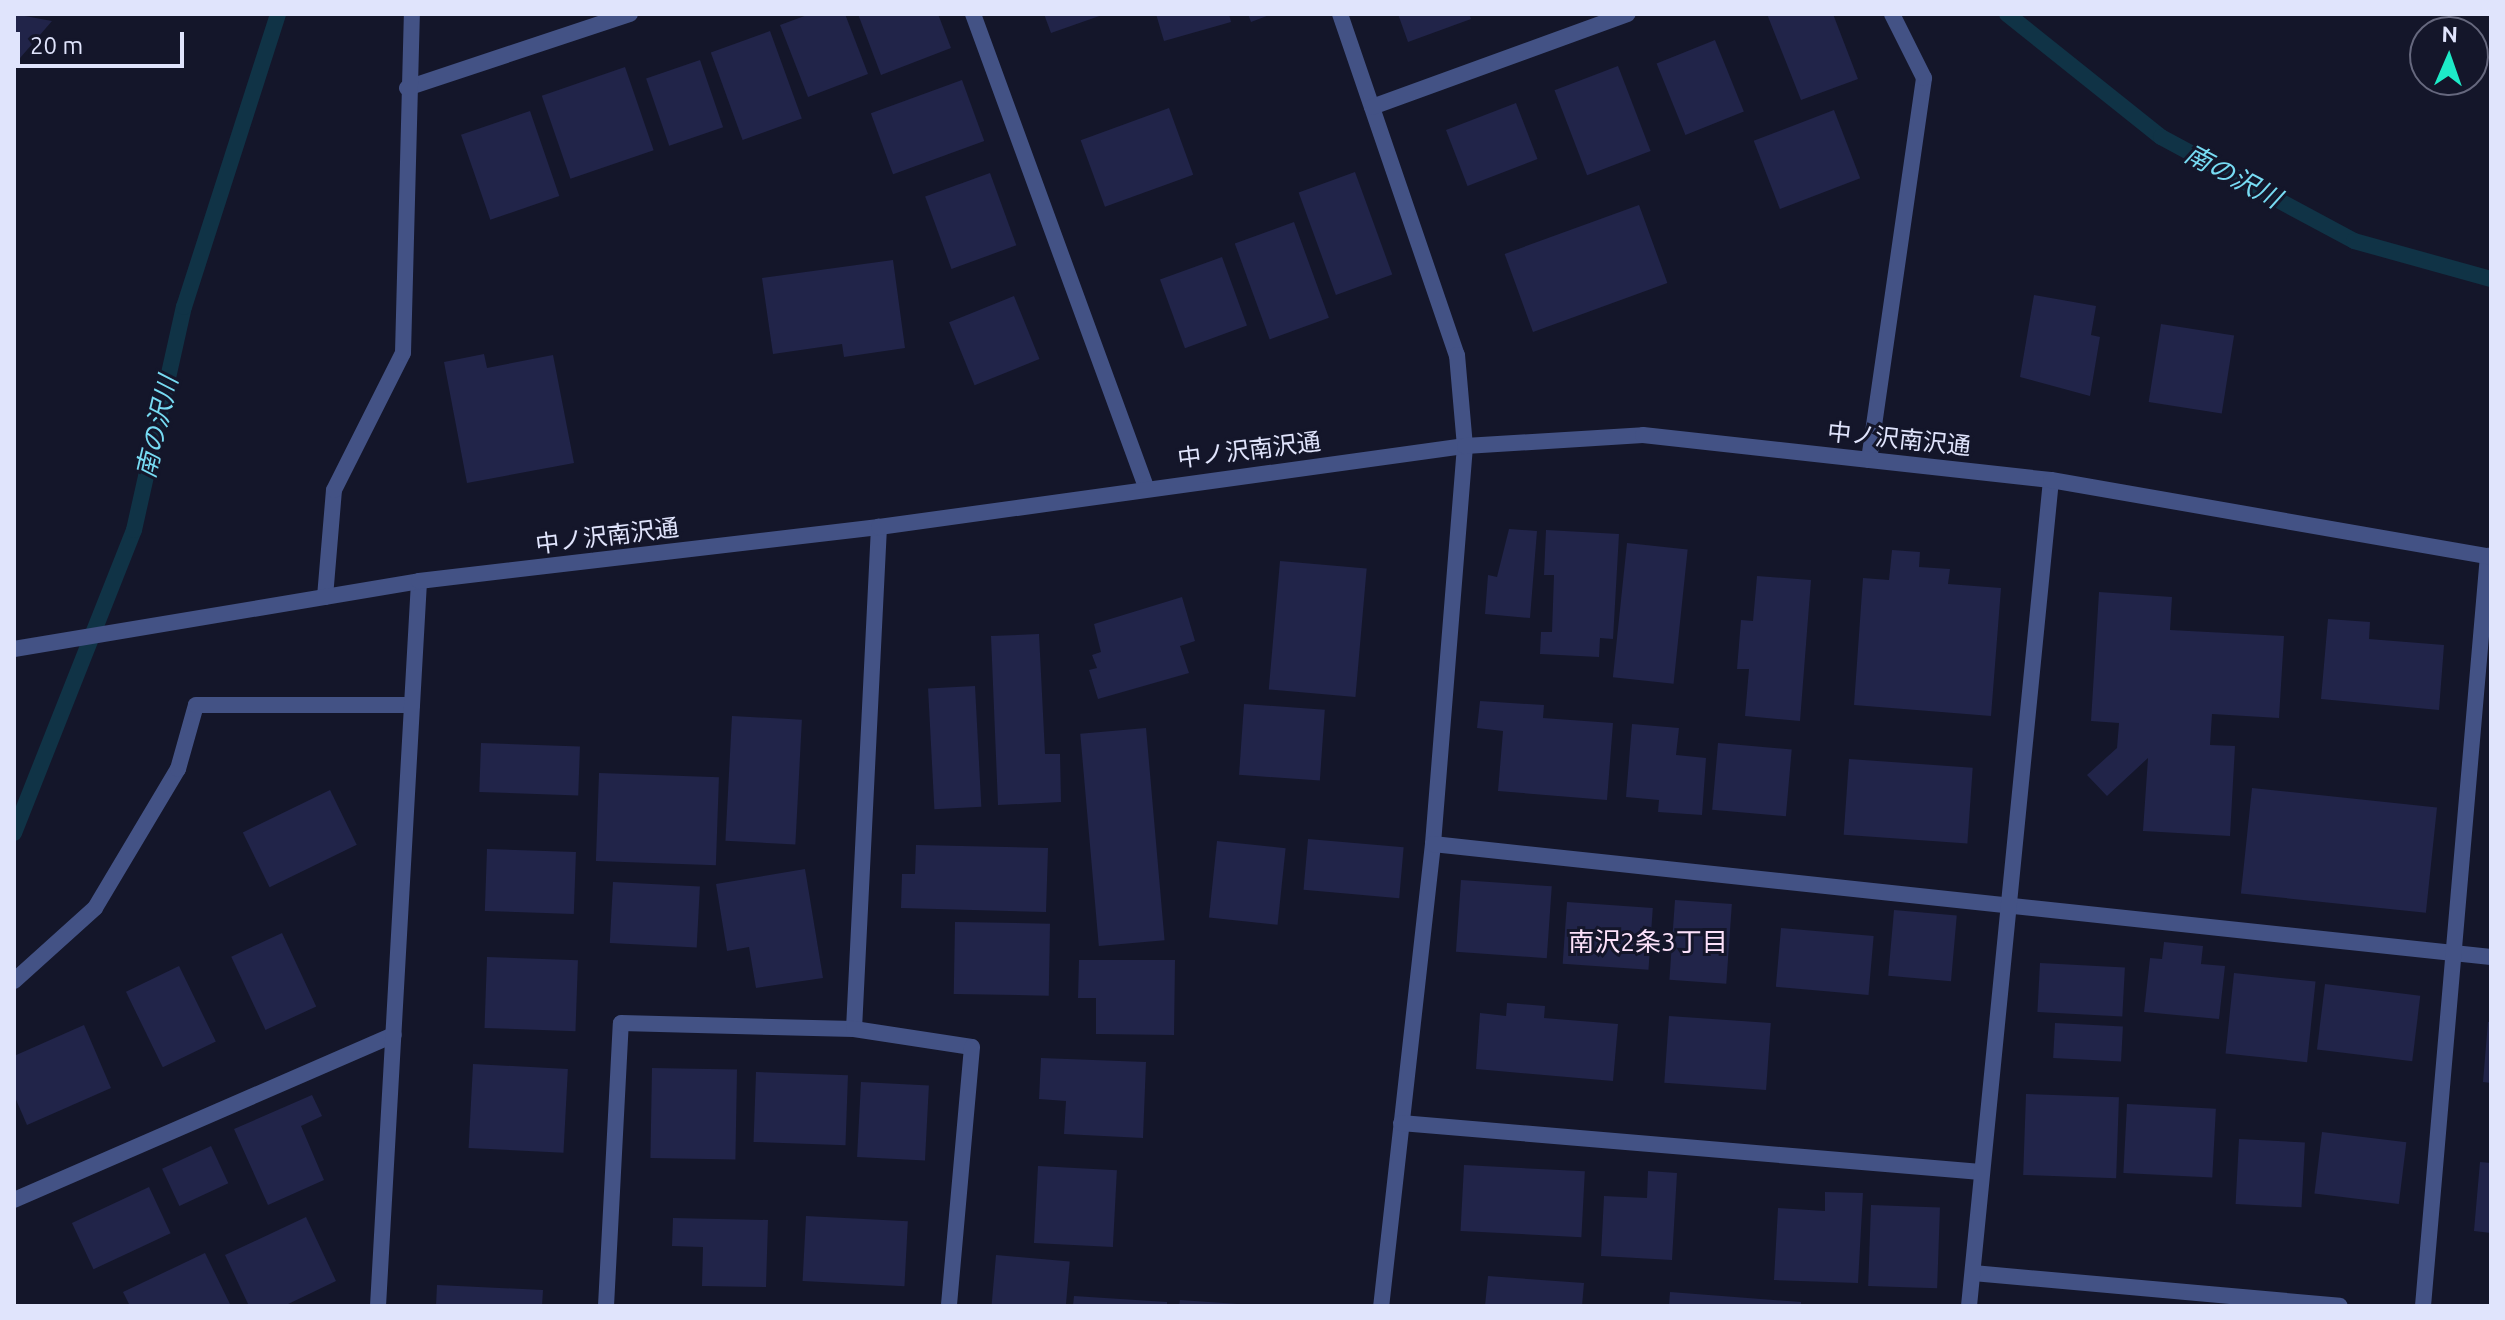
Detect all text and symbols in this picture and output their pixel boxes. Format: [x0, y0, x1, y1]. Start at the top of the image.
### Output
scale bar [20, 16, 188, 66]
north arrow [2409, 16, 2489, 96]
text: N [2441, 21, 2458, 46]
text: 20 m [30, 32, 83, 59]
water label: 南の沢川 [2180, 138, 2286, 214]
water label: 南の沢川 [130, 373, 184, 481]
street label: 中ノ沢南沢通 [1826, 417, 1972, 461]
street label: 中ノ沢南沢通 [1176, 427, 1322, 473]
street label: 中ノ沢南沢通 [534, 513, 680, 559]
district label: 南沢2条3丁目 [1568, 926, 1728, 958]

